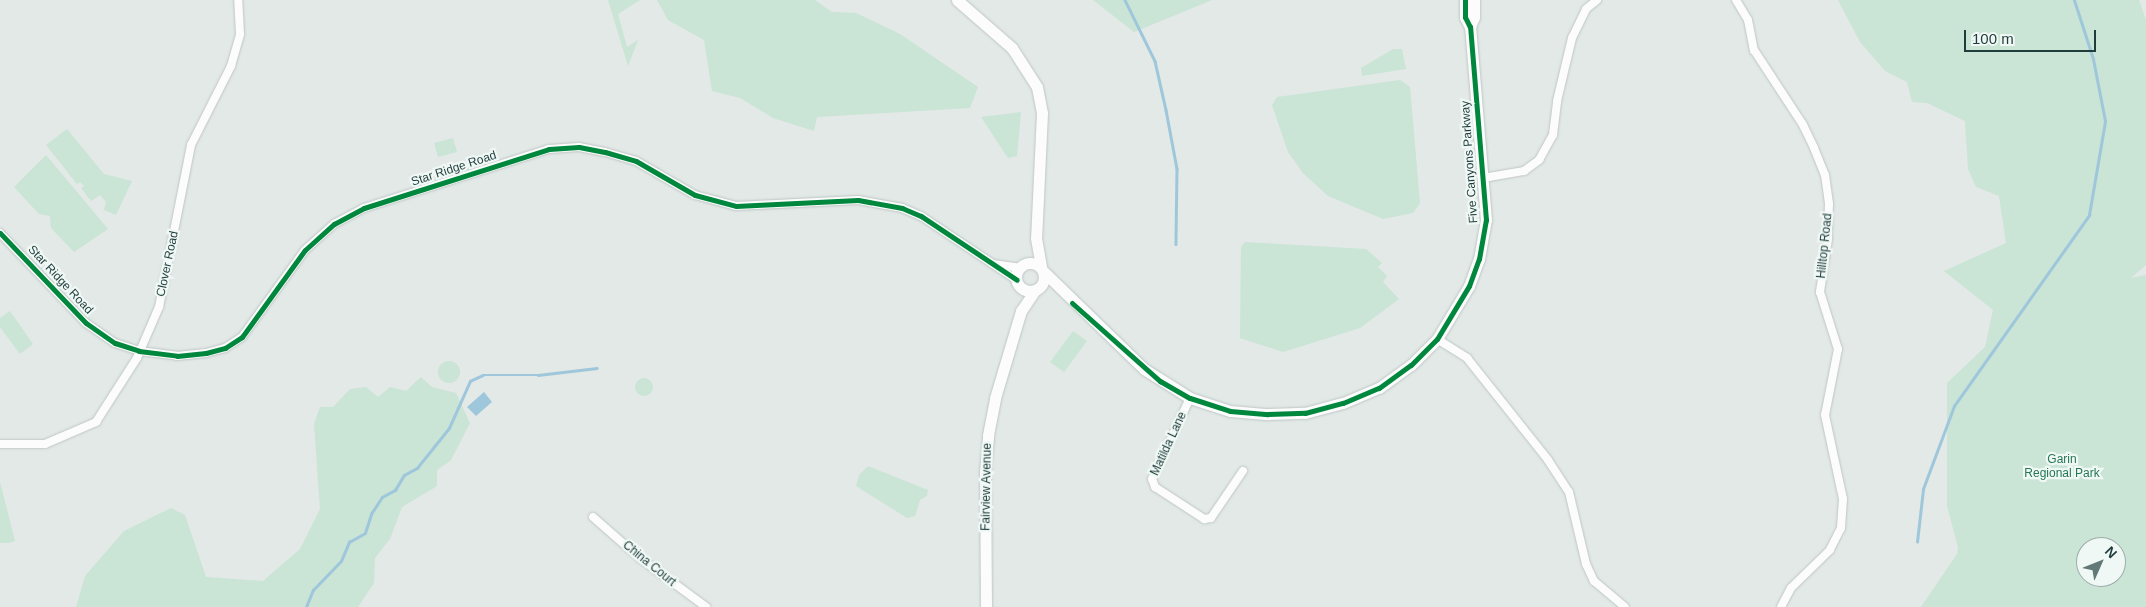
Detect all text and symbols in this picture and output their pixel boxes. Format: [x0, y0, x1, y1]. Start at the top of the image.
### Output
scale bar [1966, 20, 2098, 52]
text: 100 m [1972, 30, 2014, 47]
street label: Five Canyons Parkway [1459, 100, 1481, 224]
street label: Star Ridge Road [410, 148, 498, 190]
street label: Hilltop Road [1814, 213, 1836, 279]
street label: Clover Road [154, 230, 182, 298]
street label: Star Ridge Road [24, 243, 96, 317]
street label: Matilda Lane [1148, 410, 1190, 478]
street label: Fairview Avenue [979, 443, 995, 531]
park label: Garin Regional Park [2024, 453, 2100, 481]
north arrow [2076, 537, 2126, 587]
street label: China Court [620, 538, 678, 590]
text: N [2102, 543, 2120, 561]

